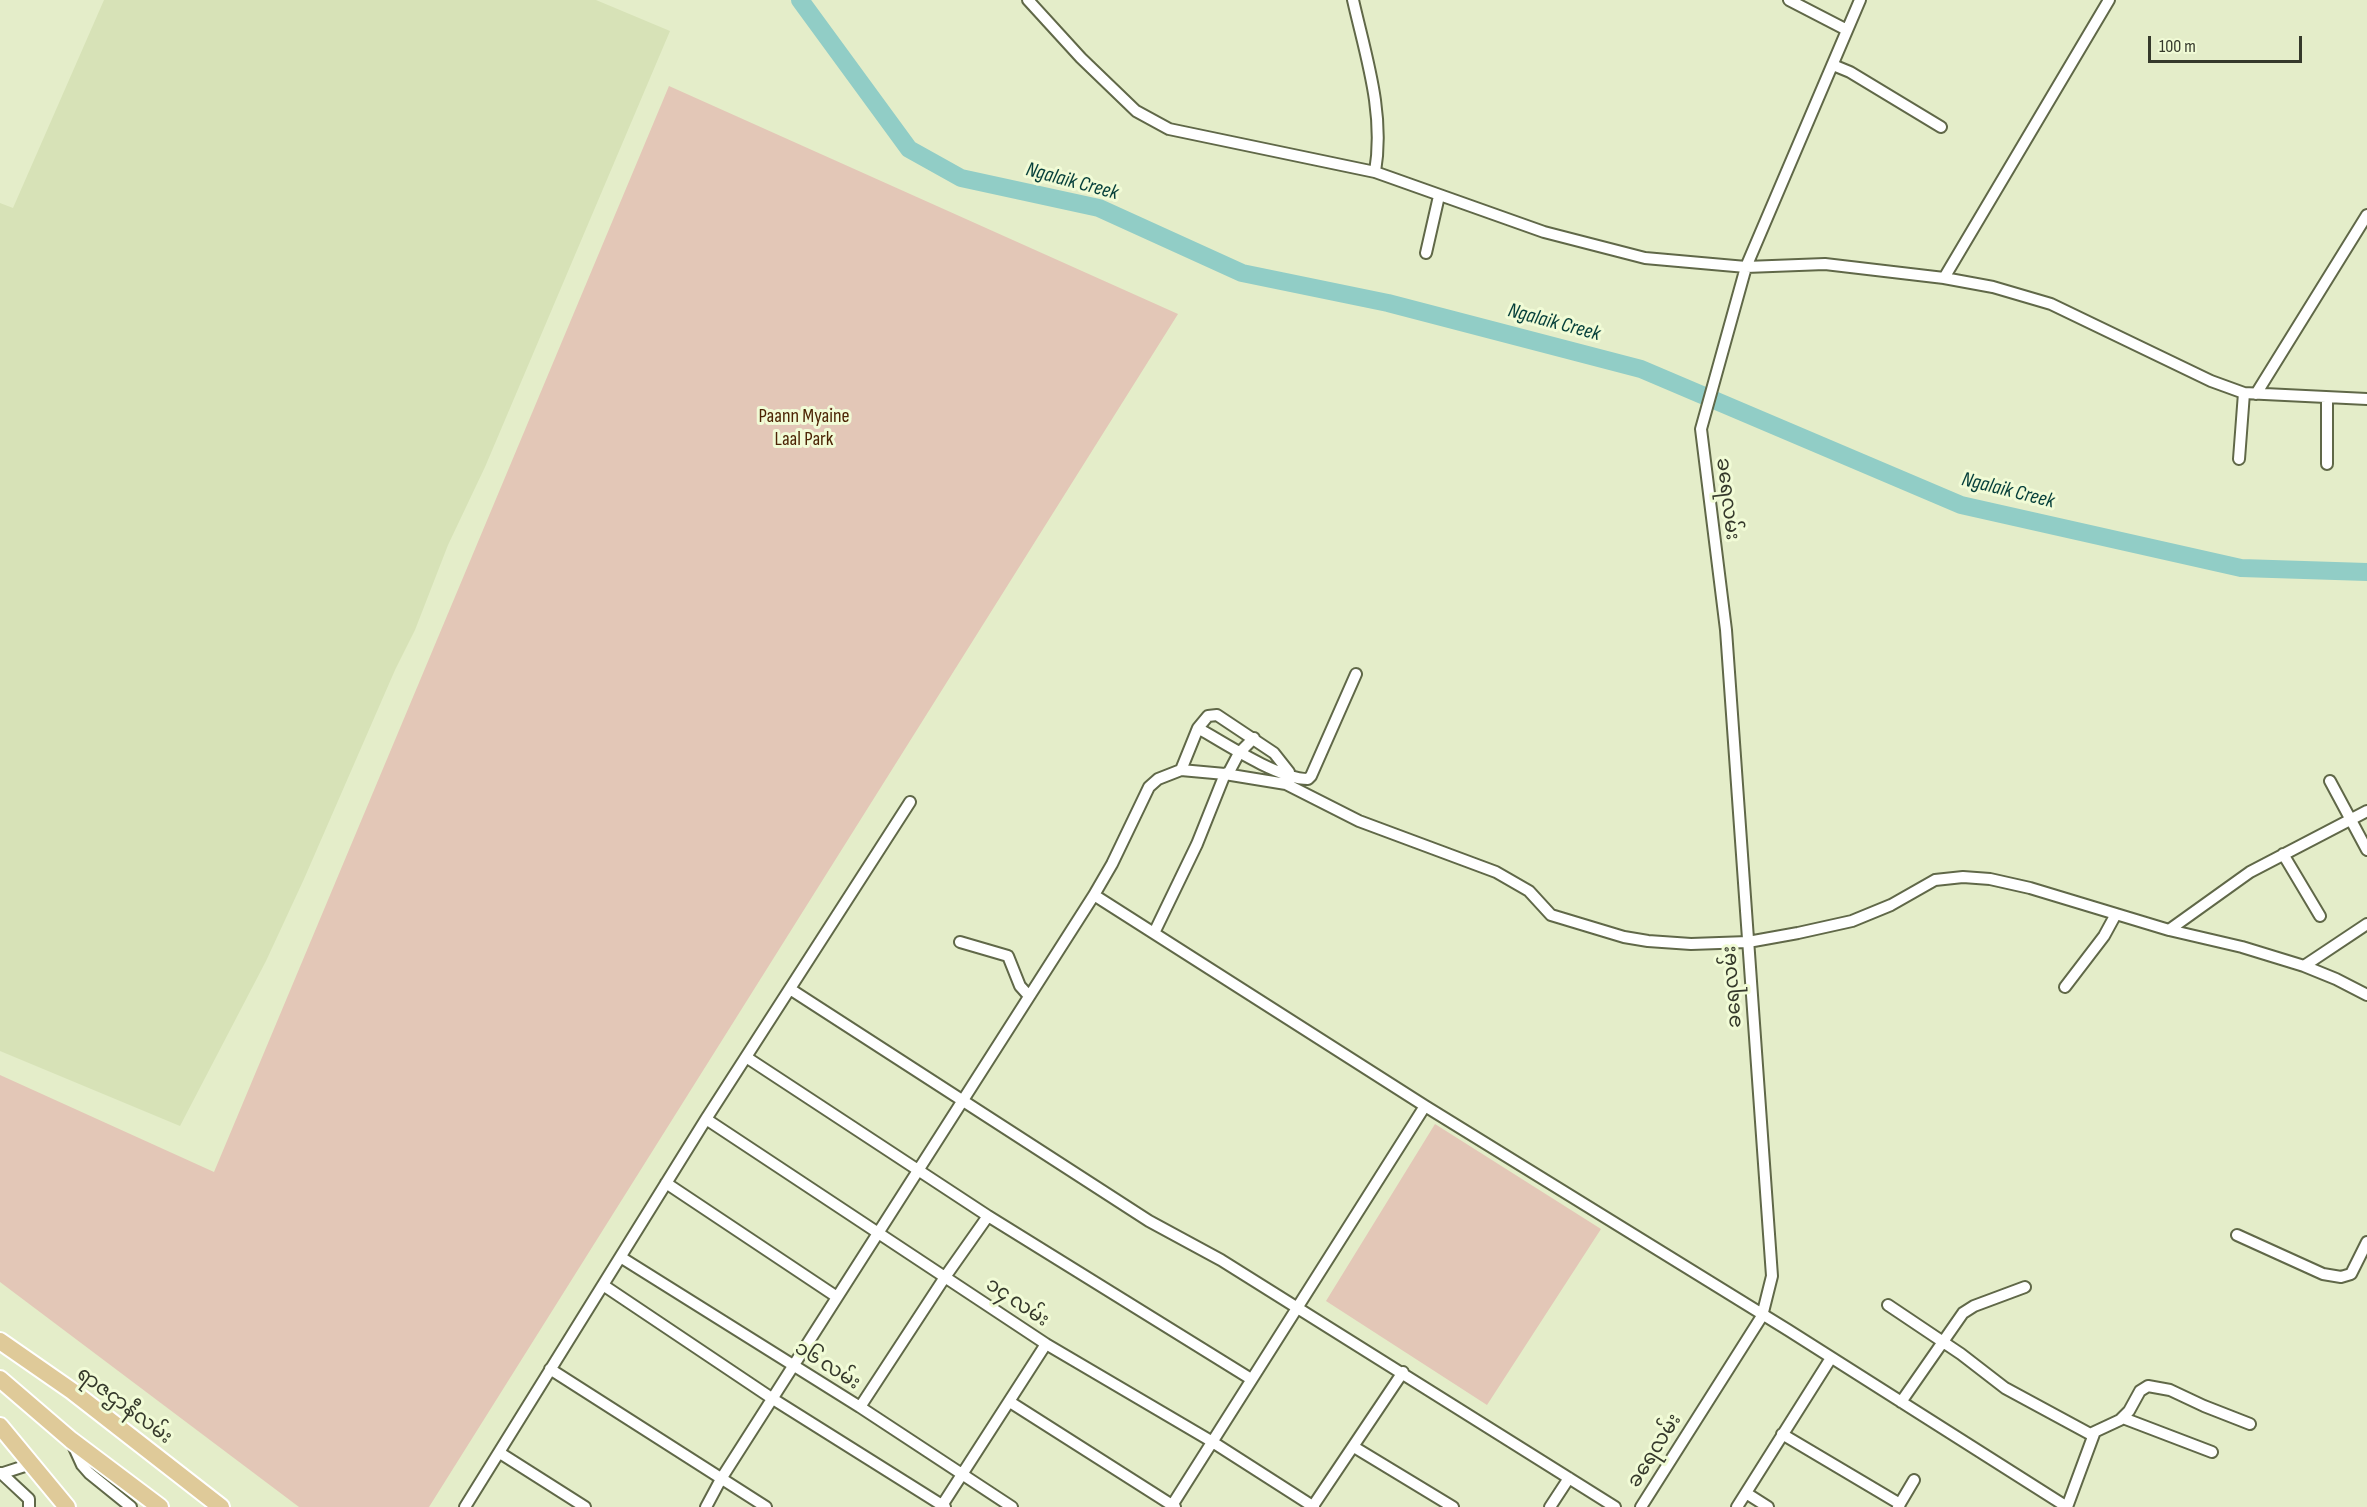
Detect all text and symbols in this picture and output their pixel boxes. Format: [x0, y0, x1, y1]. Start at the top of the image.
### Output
scale bar [2151, 24, 2306, 62]
text: 100 m [2159, 36, 2196, 57]
water label: Ngalaik Creek [1023, 158, 1121, 206]
water label: Ngalaik Creek [1505, 299, 1603, 347]
park label: Paann Myaine Laal Park [758, 405, 850, 452]
street label: ခရေလမ်း [1710, 457, 1744, 541]
water label: Ngalaik Creek [1959, 467, 2057, 515]
street label: ခရေလမ်း [1718, 945, 1748, 1029]
street label: ၁၄ လမ်း [981, 1273, 1053, 1333]
street label: ၁၆ လမ်း [790, 1336, 864, 1396]
street label: ရာဇဌာနီလမ်း [72, 1362, 176, 1450]
street label: ခရေလမ်း [1623, 1410, 1687, 1492]

